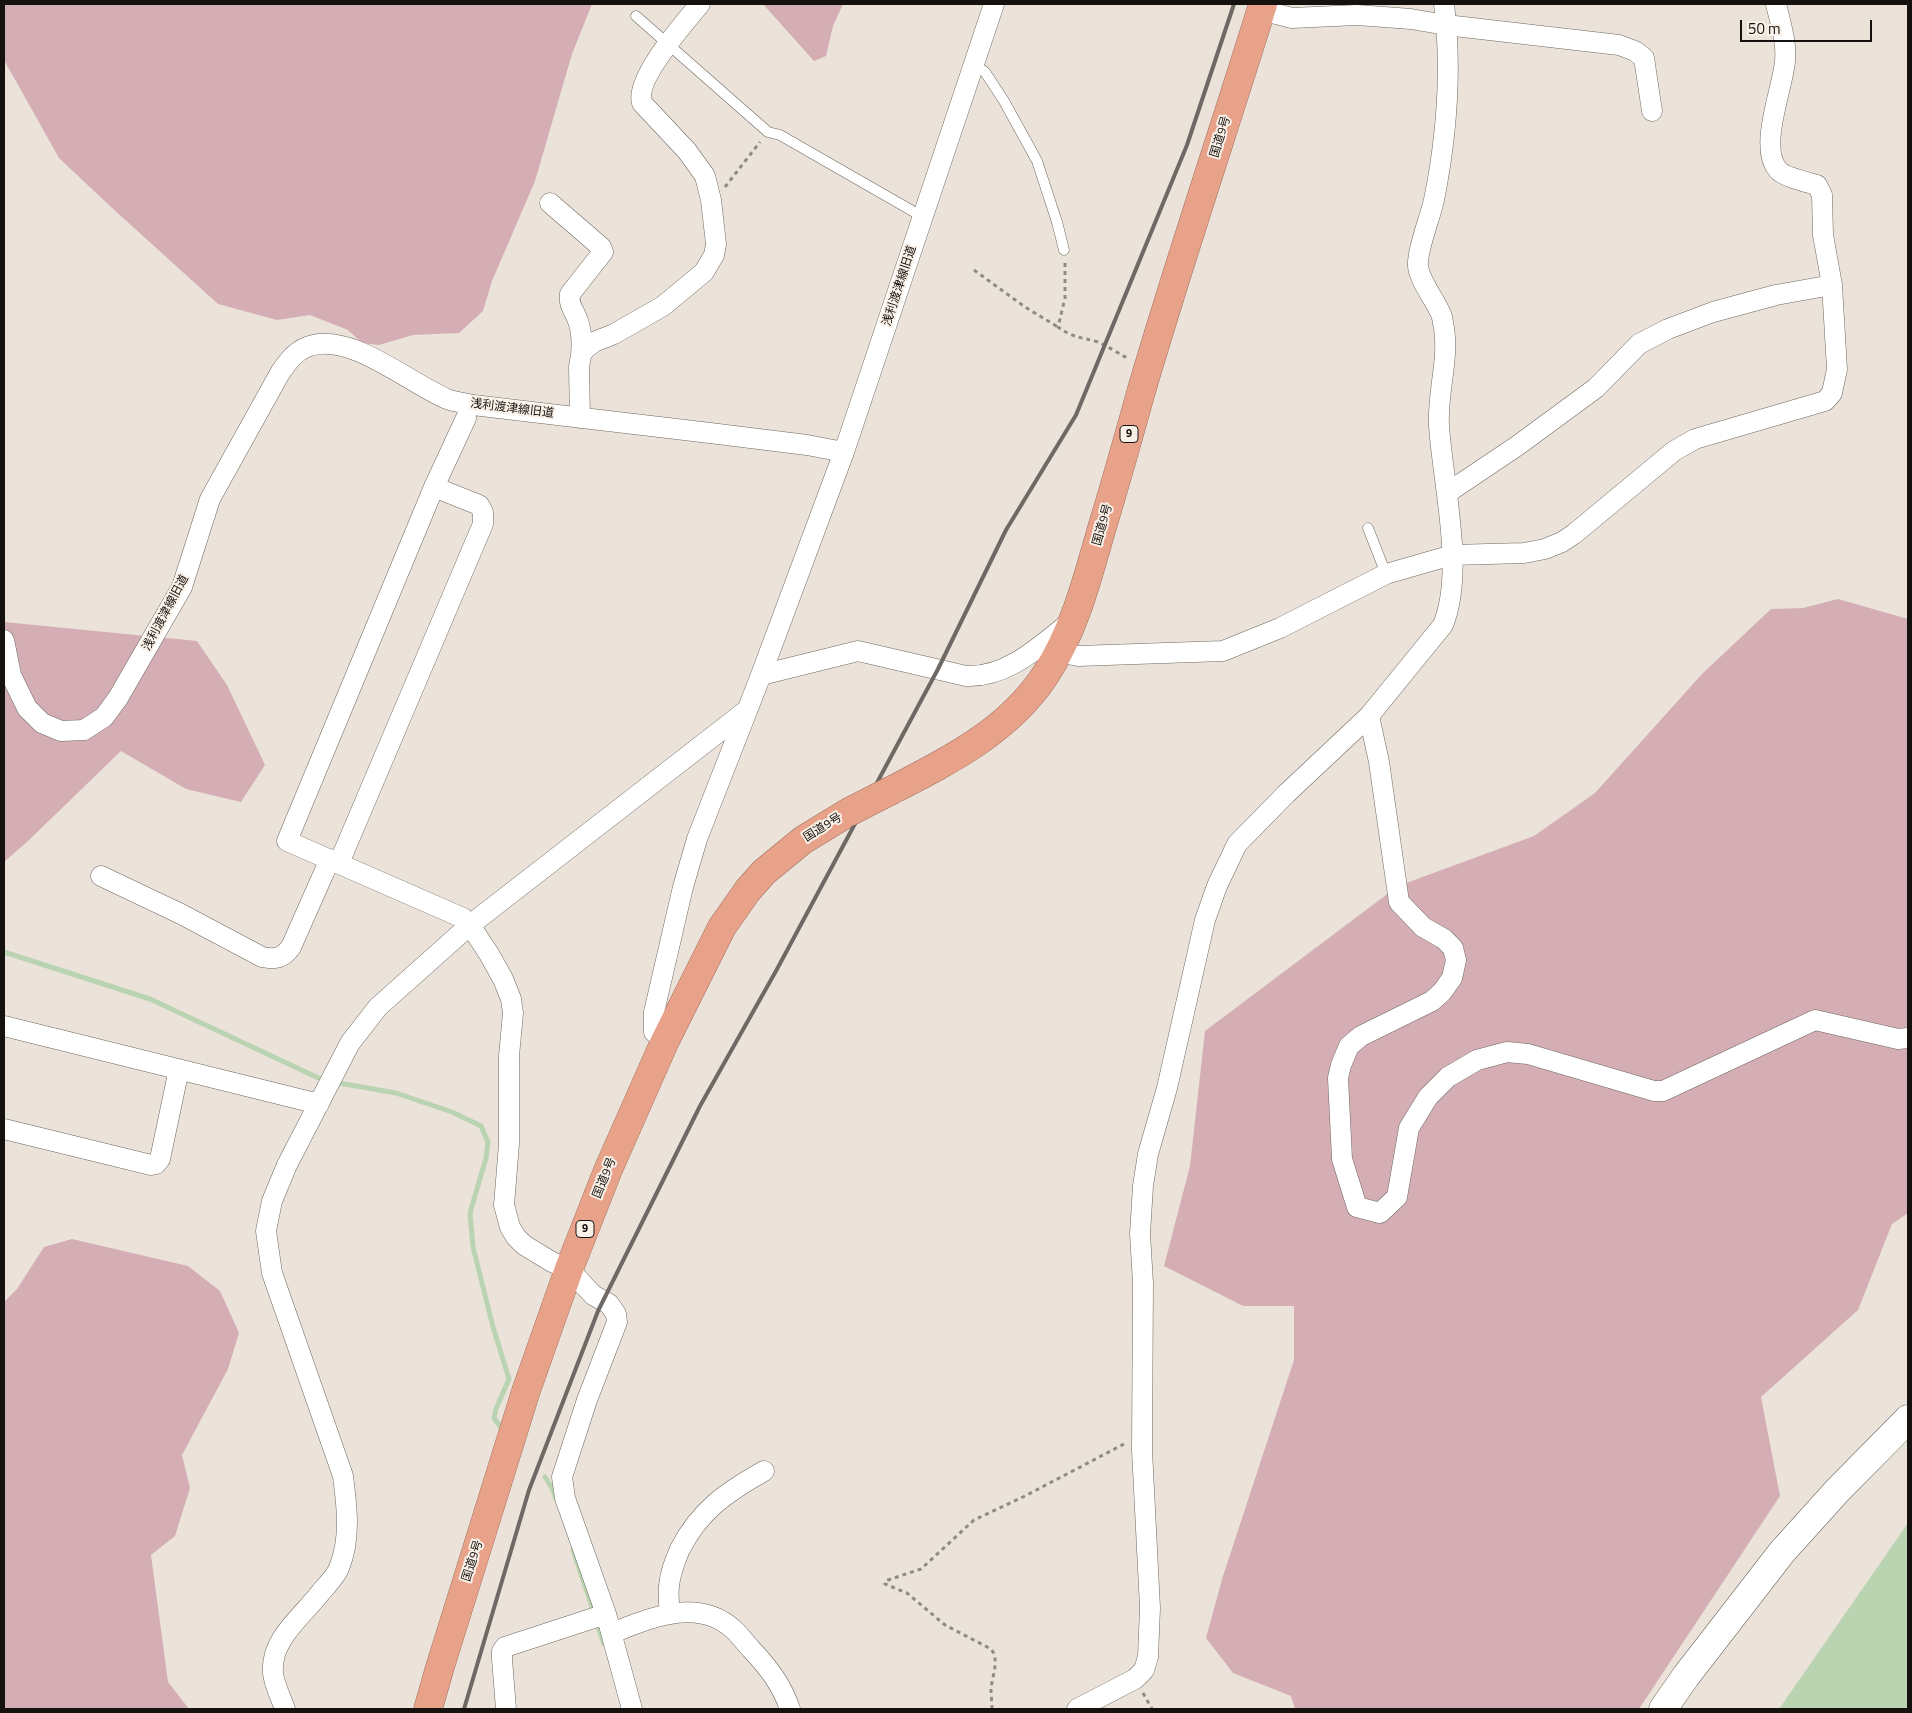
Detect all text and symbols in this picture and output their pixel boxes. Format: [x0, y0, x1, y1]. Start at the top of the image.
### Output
scale bar [1742, 10, 1874, 42]
text: 50 m [1748, 17, 1781, 40]
street label: 国道9号 [1208, 114, 1234, 160]
street label: 浅利渡津線旧道 [880, 244, 920, 328]
street label: 浅利渡津線旧道 [469, 397, 555, 421]
road number: 9 [1120, 426, 1138, 442]
street label: 国道9号 [1090, 502, 1116, 548]
street label: 浅利渡津線旧道 [140, 573, 192, 653]
street label: 国道9号 [801, 811, 845, 845]
street label: 国道9号 [590, 1155, 620, 1201]
road number: 9 [576, 1220, 594, 1238]
street label: 国道9号 [460, 1538, 486, 1584]

